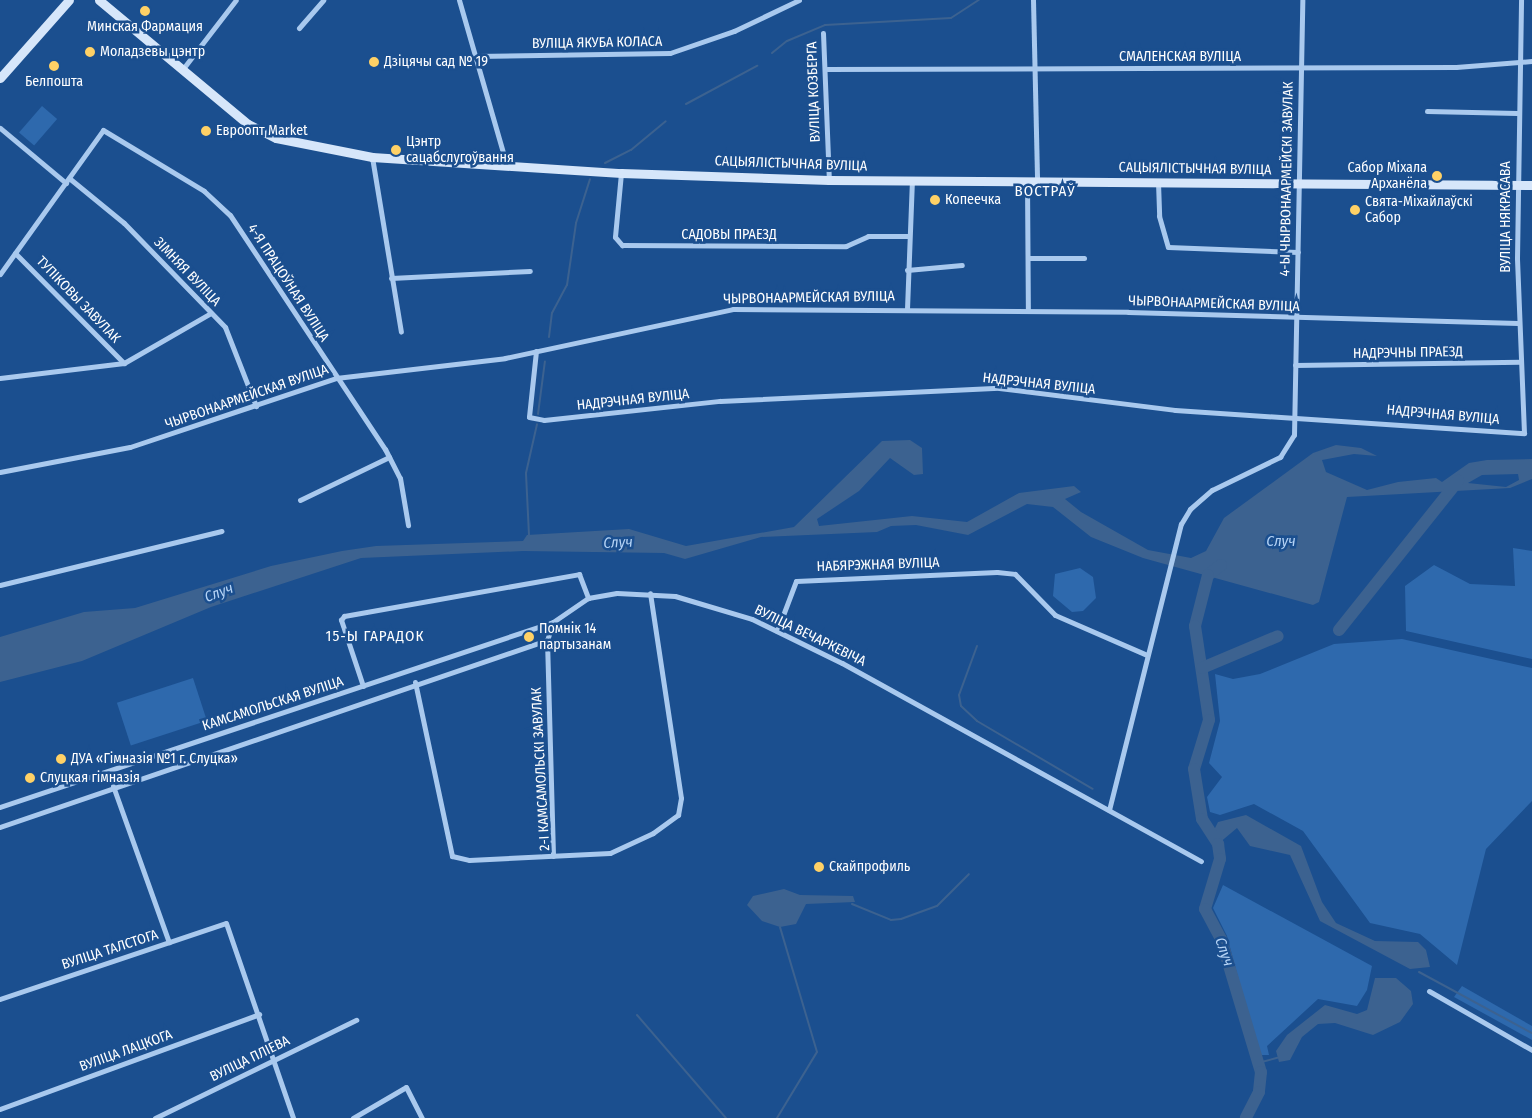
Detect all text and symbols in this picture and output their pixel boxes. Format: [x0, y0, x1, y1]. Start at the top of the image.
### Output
marker: Минская Фармация [139, 5, 151, 17]
place label: Минская Фармация [87, 19, 203, 35]
street label: ВУЛІЦА ЯКУБА КОЛАСА [532, 33, 662, 53]
street label: ВУЛІЦА КОЗБЕРГА [804, 41, 824, 143]
place label: Моладзевы цэнтр [100, 44, 205, 60]
marker: Моладзевы цэнтр [84, 46, 96, 58]
street label: СМАЛЕНСКАЯ ВУЛІЦА [1119, 49, 1241, 65]
place label: Дзіцячы сад № 19 [384, 54, 488, 70]
marker: Дзіцячы сад № 19 [368, 56, 380, 68]
marker: Белпошта [48, 60, 60, 72]
place label: Белпошта [25, 74, 83, 90]
street label: 4-Ы ЧЫРВОНААРМЕЙСКІ ЗАВУЛАК [1277, 81, 1297, 277]
place label: Евроопт Market [216, 123, 308, 139]
marker: Евроопт Market [200, 125, 212, 137]
place label: Цэнтр сацабслугоўвання [406, 134, 514, 166]
marker: Цэнтр сацабслугоўвання [390, 144, 402, 156]
street label: САЦЫЯЛІСТЫЧНАЯ ВУЛІЦА [714, 153, 868, 175]
street label: САЦЫЯЛІСТЫЧНАЯ ВУЛІЦА [1119, 159, 1271, 179]
place label: Сабор Міхала Арханёла [1347, 160, 1427, 192]
street label: ВУЛІЦА НЯКРАСАВА [1498, 161, 1514, 273]
marker: Сабор Міхала Арханёла [1431, 170, 1443, 182]
district label: ВОСТРАЎ [1014, 183, 1076, 201]
place label: Копеечка [945, 192, 1001, 208]
marker: Копеечка [929, 194, 941, 206]
place label: Свята-Міхайлаўскі Сабор [1365, 194, 1473, 226]
marker: Свята-Міхайлаўскі Сабор [1349, 204, 1361, 216]
street label: 4-Я ПРАЦОЎНАЯ ВУЛІЦА [244, 221, 332, 345]
street label: САДОВЫ ПРАЕЗД [681, 227, 777, 243]
street label: ЗІМНЯЯ ВУЛІЦА [150, 234, 224, 310]
street label: ТУПІКОВЫ ЗАВУЛАК [32, 253, 124, 347]
street label: ЧЫРВОНААРМЕЙСКАЯ ВУЛІЦА [723, 288, 895, 308]
street label: ЧЫРВОНААРМЕЙСКАЯ ВУЛІЦА [1128, 293, 1300, 315]
street label: НАДРЭЧНЫ ПРАЕЗД [1353, 344, 1463, 362]
street label: ЧЫРВОНААРМЕЙСКАЯ ВУЛІЦА [163, 361, 331, 433]
street label: НАДРЭЧНАЯ ВУЛІЦА [982, 370, 1096, 398]
street label: НАДРЭЧНАЯ ВУЛІЦА [576, 386, 690, 414]
street label: НАДРЭЧНАЯ ВУЛІЦА [1386, 402, 1500, 428]
water label: Случ [603, 533, 633, 553]
water label: Случ [1266, 533, 1296, 551]
street label: НАБЯРЭЖНАЯ ВУЛІЦА [816, 554, 940, 576]
water label: Случ [202, 580, 236, 606]
street label: ВУЛІЦА ВЕЧАРКЕВІЧА [752, 602, 868, 670]
place label: Помнік 14 партызанам [539, 621, 611, 654]
district label: 15-Ы ГАРАДОК [324, 628, 426, 646]
marker: Помнік 14 партызанам [523, 631, 535, 643]
street label: КАМСАМОЛЬСКАЯ ВУЛІЦА [200, 673, 346, 735]
street label: 2-І КАМСАМОЛЬСКІ ЗАВУЛАК [528, 687, 554, 851]
place label: ДУА «Гімназія №1 г. Слуцка» [71, 751, 238, 767]
marker: ДУА «Гімназія №1 г. Слуцка» [55, 753, 67, 765]
place label: Слуцкая гімназія [40, 770, 140, 786]
marker: Слуцкая гімназія [24, 772, 36, 784]
place label: Скайпрофиль [829, 859, 910, 875]
marker: Скайпрофиль [813, 861, 825, 873]
street label: ВУЛІЦА ТАЛСТОГА [60, 927, 160, 973]
water label: Случ [1211, 935, 1237, 969]
street label: ВУЛІЦА ЛАЦКОГА [77, 1026, 175, 1076]
street label: ВУЛІЦА ПЛІЕВА [207, 1032, 293, 1086]

